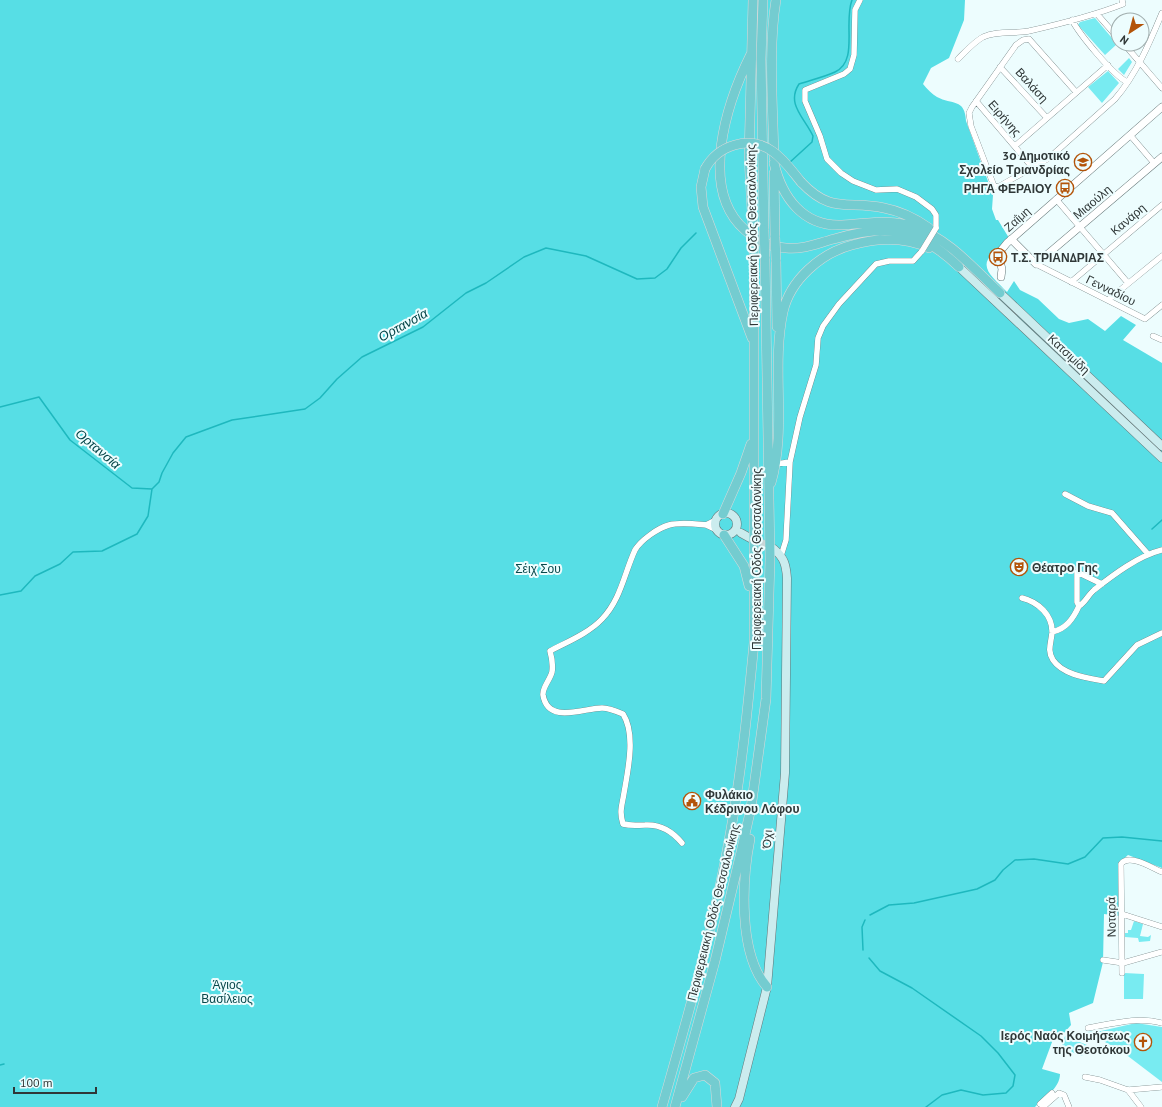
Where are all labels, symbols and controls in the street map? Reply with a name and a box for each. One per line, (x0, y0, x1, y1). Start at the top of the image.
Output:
north arrow (1110, 12, 1150, 52)
text: N (1117, 32, 1131, 48)
street label: Βαλάση (1012, 64, 1052, 106)
street label: Ειρήνης (985, 97, 1025, 139)
street label: Περιφερειακή Οδός Θεσσαλονίκης (743, 144, 761, 326)
place label: 3ο Δημοτικό Σχολείο Τριανδρίας (959, 148, 1070, 177)
school or university icon: 3ο Δημοτικό Σχολείο Τριανδρίας (1073, 152, 1093, 172)
bus stop icon: ΡΗΓΑ ΦΕΡΑΙΟΥ (1055, 178, 1075, 198)
place label: ΡΗΓΑ ΦΕΡΑΙΟΥ (964, 181, 1052, 196)
street label: Μιαούλη (1070, 182, 1114, 222)
street label: Κανάρη (1107, 200, 1149, 238)
street label: Ζαΐμη (1001, 203, 1033, 235)
bus stop icon: Τ.Σ. ΤΡΙΑΝΔΡΙΑΣ (988, 247, 1008, 267)
place label: Τ.Σ. ΤΡΙΑΝΔΡΙΑΣ (1011, 250, 1104, 265)
street label: Γενναδίου (1084, 272, 1138, 308)
water label: Ορτανσία (375, 304, 431, 346)
street label: Κατσιμίδη (1045, 331, 1093, 377)
water label: Ορτανσία (72, 425, 125, 473)
street label: Περιφερειακή Οδός Θεσσαλονίκης (749, 468, 764, 650)
theatre icon: Θέατρο Γης (1009, 557, 1029, 577)
place label: Θέατρο Γης (1032, 560, 1098, 575)
park label: Σέιχ Σου (515, 561, 561, 576)
place label: Φυλάκιο Κέδρινου Λόφου (705, 787, 799, 816)
public building icon: Φυλάκιο Κέδρινου Λόφου (682, 791, 702, 811)
street label: Περιφερειακή Οδός Θεσσαλονίκης (684, 822, 742, 1002)
street label: Όχι (759, 829, 775, 850)
street label: Νοταρά (1103, 897, 1119, 937)
park label: Άγιος Βασίλειος (201, 977, 253, 1006)
place label: Ιερός Ναός Κοιμήσεως της Θεοτόκου (1001, 1028, 1130, 1057)
church icon: Ιερός Ναός Κοιμήσεως της Θεοτόκου (1133, 1032, 1153, 1052)
scale bar (14, 1069, 96, 1095)
text: 100 m (20, 1075, 53, 1090)

